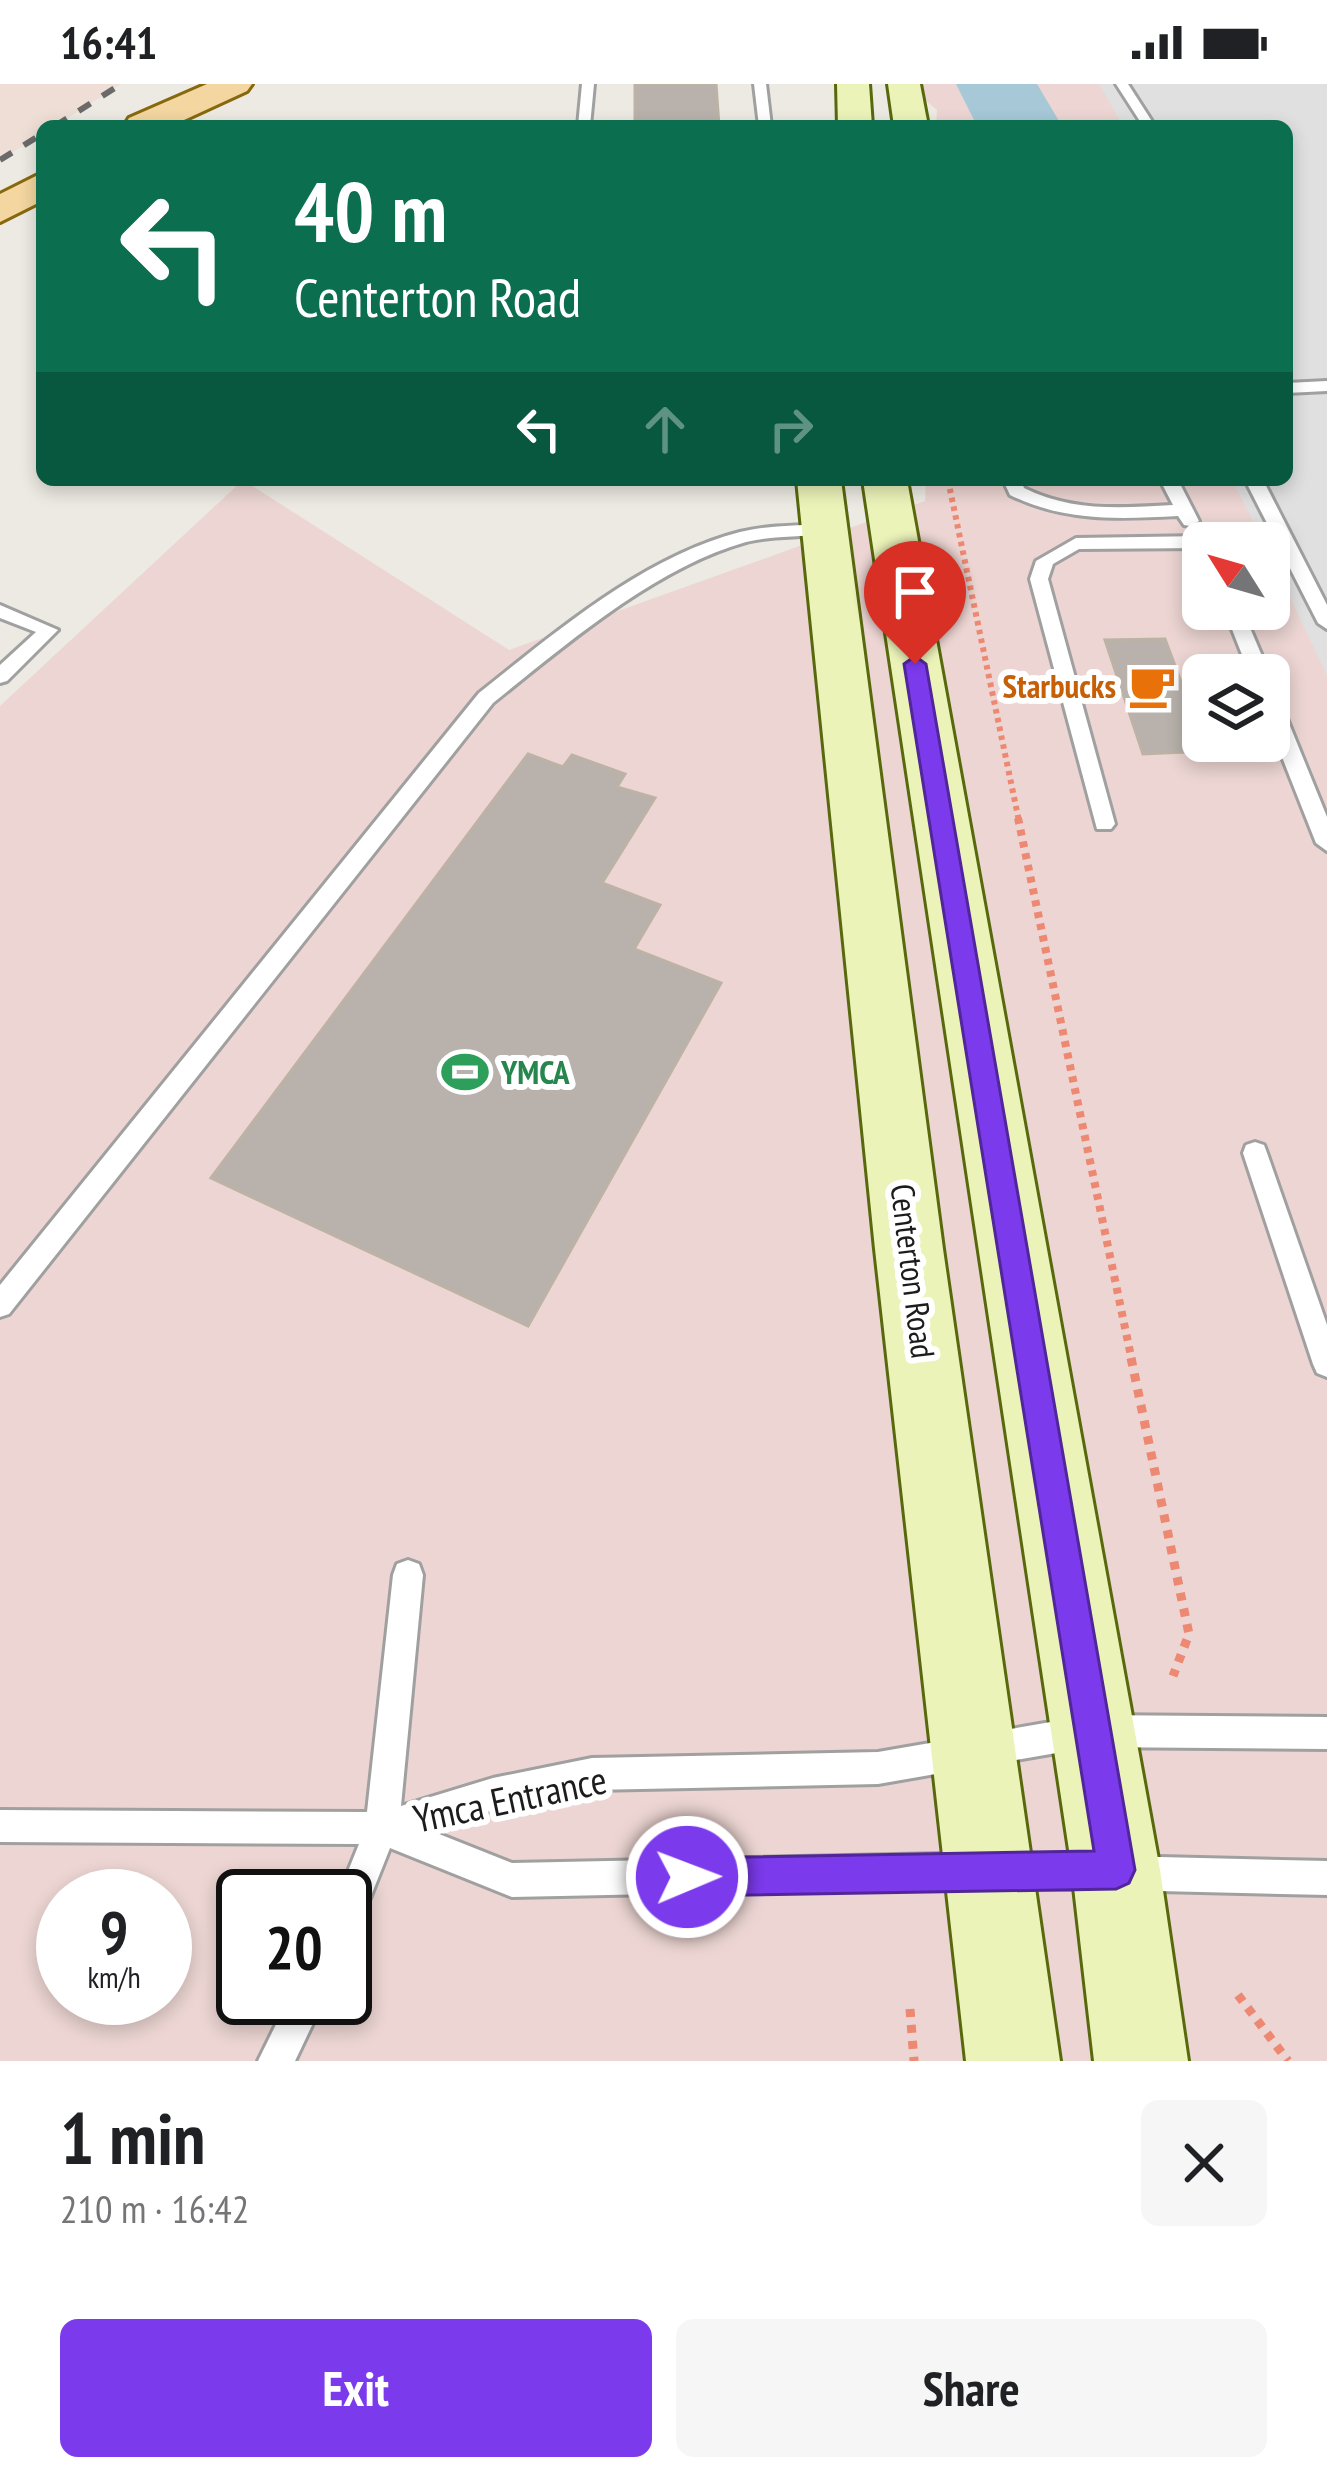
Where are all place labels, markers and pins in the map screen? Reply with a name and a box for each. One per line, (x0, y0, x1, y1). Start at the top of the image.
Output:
pin (864, 541, 966, 664)
cafe icon: Starbucks (1127, 661, 1177, 711)
place label: Starbucks (1003, 664, 1116, 707)
sports icon: YMCA (440, 1047, 490, 1097)
place label: YMCA (500, 1050, 570, 1093)

